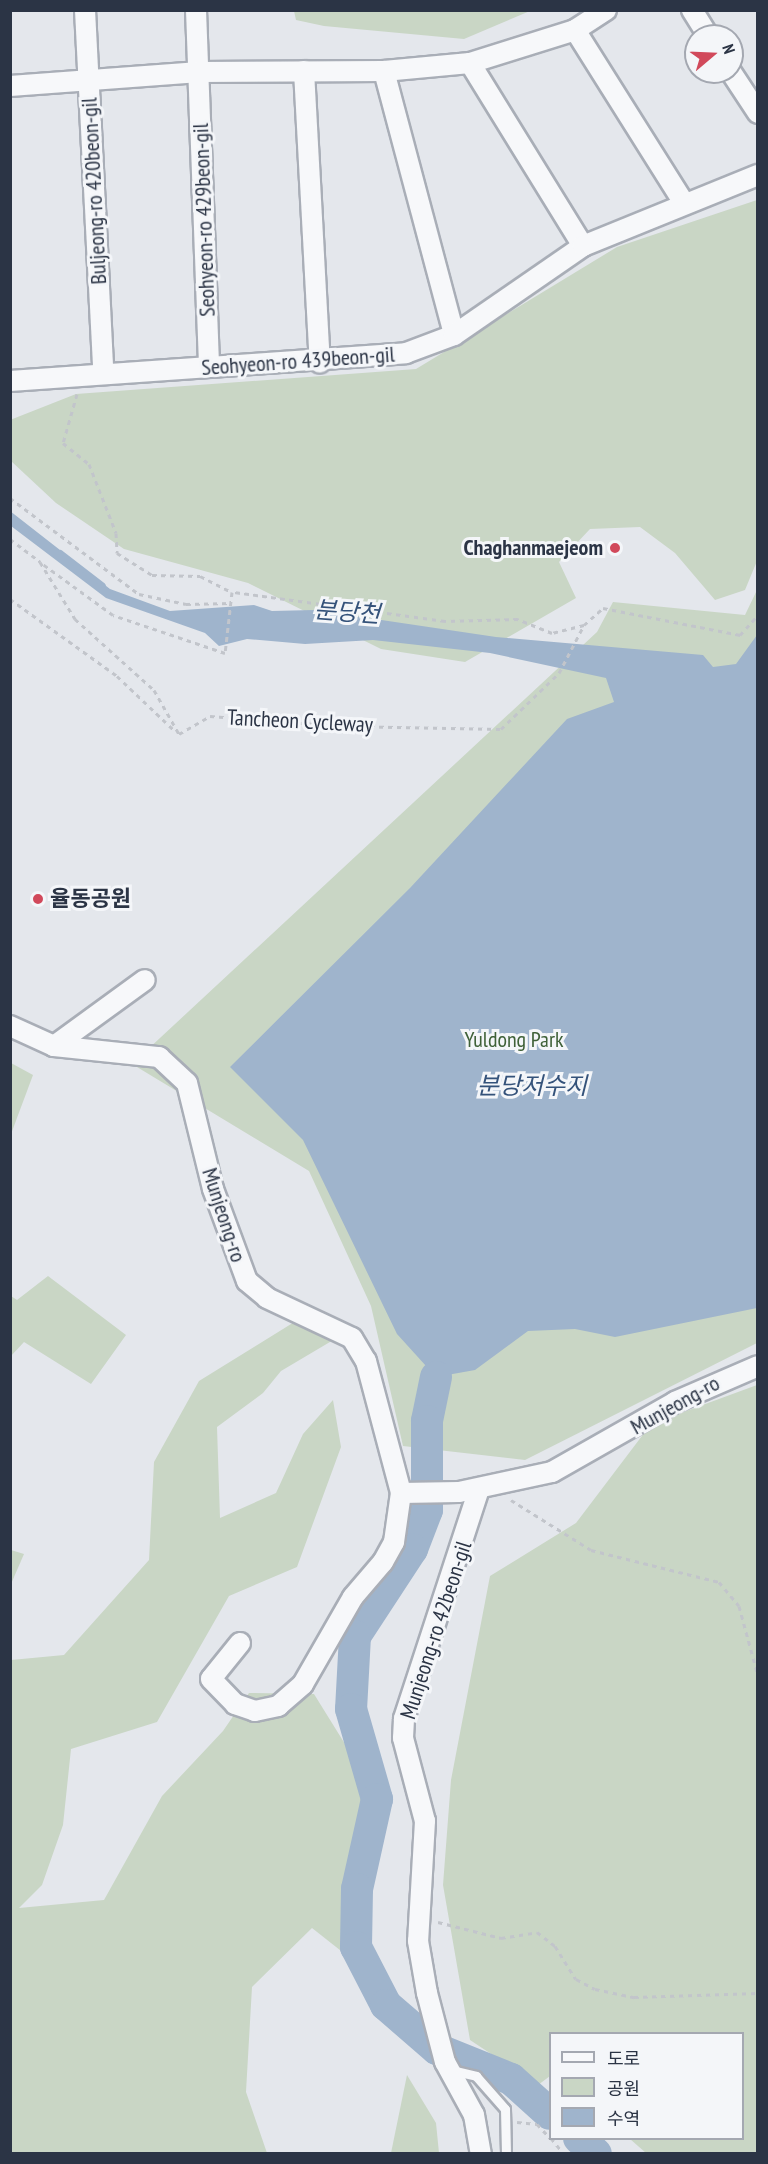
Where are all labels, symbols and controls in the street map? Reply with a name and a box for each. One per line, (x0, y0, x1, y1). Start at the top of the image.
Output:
north arrow (684, 24, 744, 84)
text: N (718, 41, 740, 56)
street label: Buljeong-ro 420beon-gil (76, 97, 112, 285)
street label: Seohyeon-ro 429beon-gil (187, 123, 221, 317)
street label: Seohyeon-ro 439beon-gil (201, 341, 395, 381)
place label: Chaghanmaejeom (464, 535, 603, 561)
marker: Chaghanmaejeom (608, 541, 622, 555)
water label: 분당천 (313, 595, 381, 629)
street label: Tancheon Cycleway (226, 704, 374, 738)
place label: 율동공원 (50, 886, 131, 912)
marker: 율동공원 (31, 892, 45, 906)
park label: Yuldong Park (465, 1027, 563, 1053)
water label: 분당저수지 (477, 1072, 587, 1100)
street label: Munjeong-ro (196, 1165, 252, 1265)
street label: Munjeong-ro (626, 1370, 724, 1440)
street label: Munjeong-ro 42beon-gil (395, 1538, 477, 1722)
legend (549, 2032, 744, 2140)
text: 도로 (607, 2047, 640, 2070)
text: 공원 (607, 2077, 640, 2100)
text: 수역 (607, 2107, 640, 2130)

